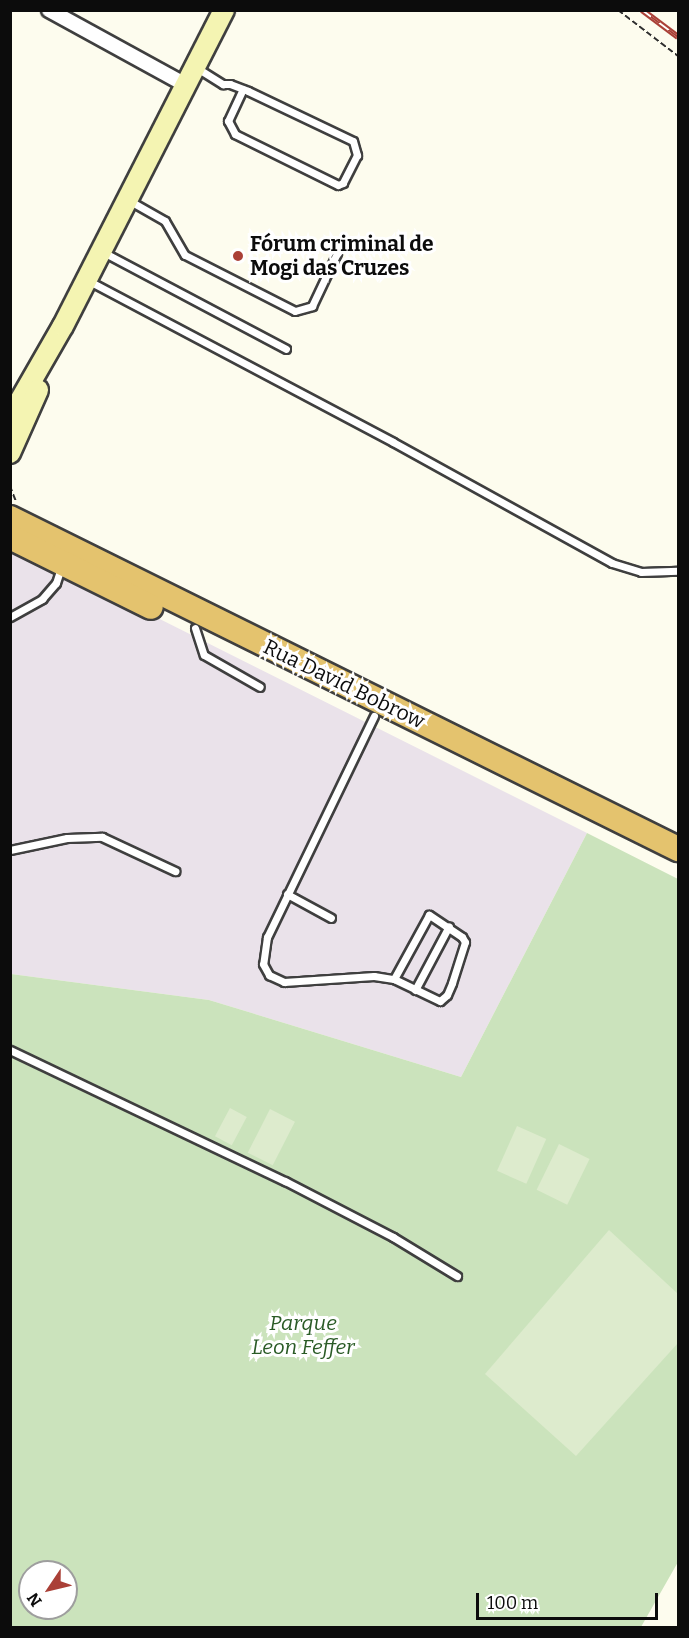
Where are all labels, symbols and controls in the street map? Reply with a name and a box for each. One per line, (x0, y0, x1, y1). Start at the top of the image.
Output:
place label: Fórum criminal de Mogi das Cruzes (250, 231, 434, 281)
marker: Fórum criminal de Mogi das Cruzes (231, 249, 245, 263)
street label: Rua David Bobrow (259, 634, 429, 734)
park label: Parque Leon Feffer (251, 1310, 355, 1360)
north arrow (18, 1560, 78, 1620)
scale bar (479, 1581, 660, 1619)
text: N (23, 1589, 46, 1610)
text: 100 m (487, 1592, 538, 1614)

